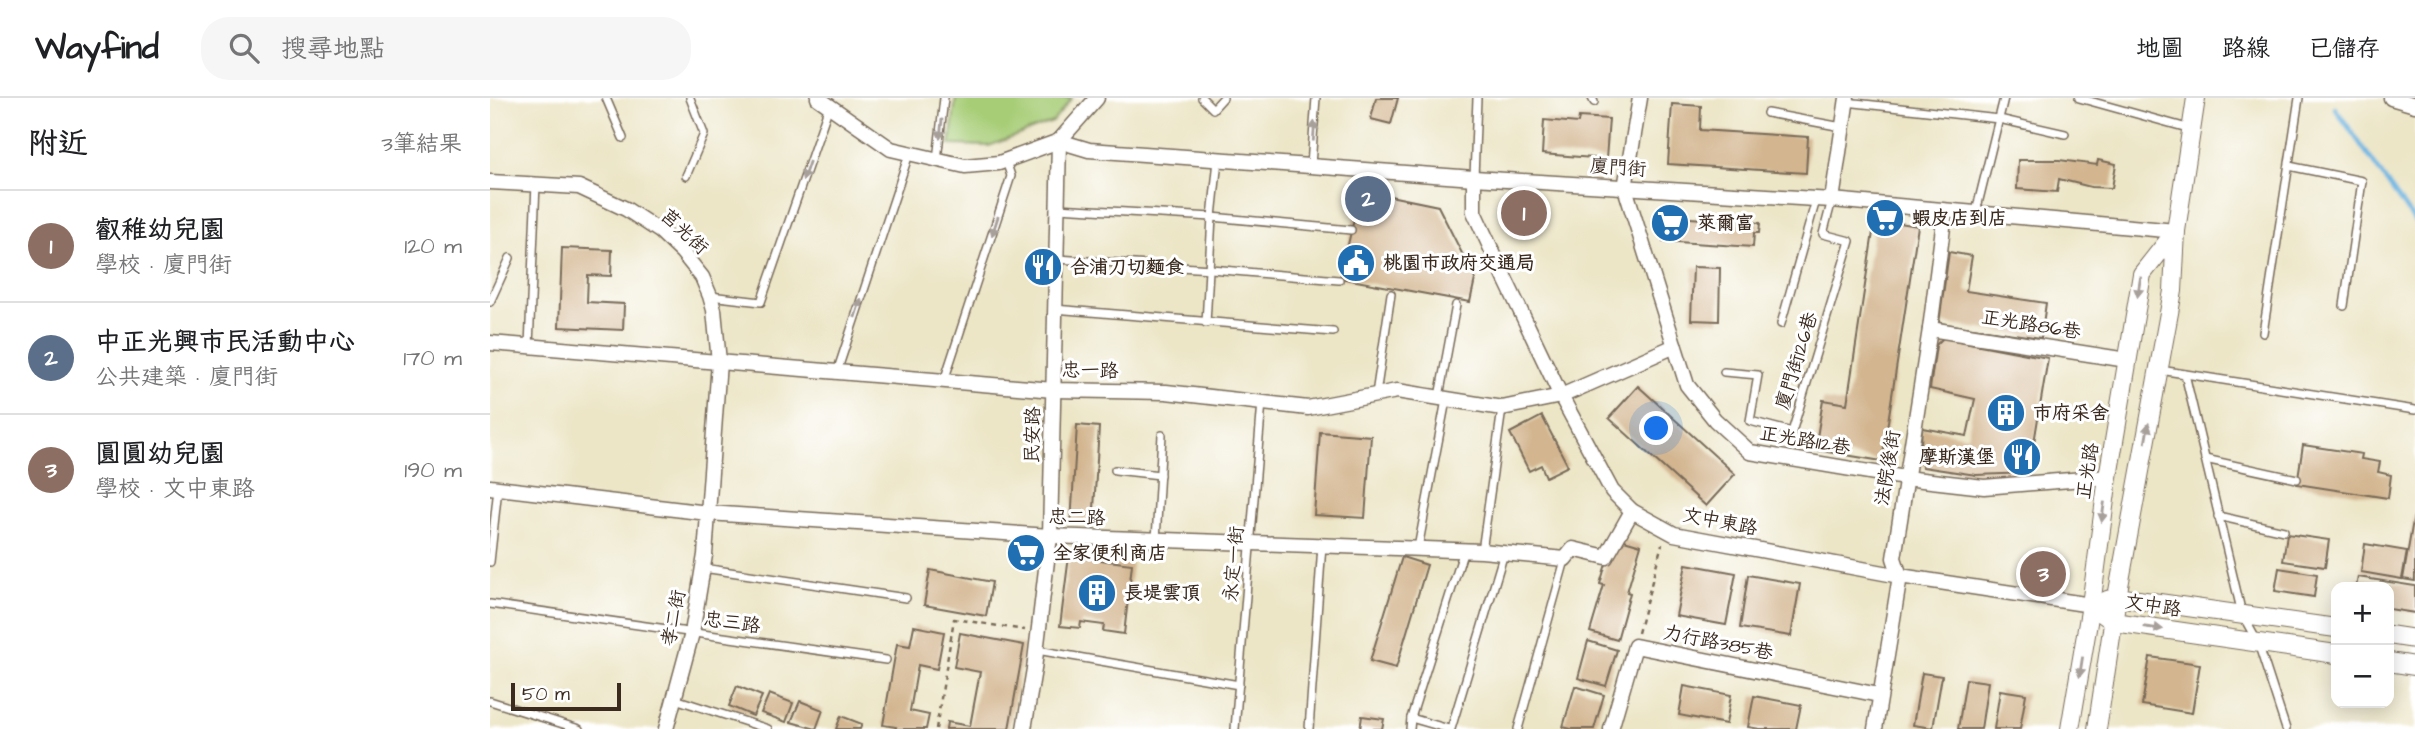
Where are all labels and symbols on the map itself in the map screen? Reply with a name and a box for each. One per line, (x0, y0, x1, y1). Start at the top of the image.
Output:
one-way arrow (935, 118, 946, 140)
one-way arrow (1308, 120, 1319, 142)
street label: 廈門街 (1589, 153, 1647, 183)
one-way arrow (800, 160, 811, 181)
pin: 2 (1345, 173, 1391, 225)
pin: 1 (1501, 187, 1547, 239)
supermarket icon: 蝦皮店到店 (1864, 197, 1906, 239)
supermarket icon: 萊爾富 (1649, 202, 1691, 244)
street label: 莒光街 (654, 203, 714, 261)
place label: 蝦皮店到店 (1912, 205, 2007, 232)
place label: 萊爾富 (1697, 210, 1754, 237)
one-way arrow (989, 215, 999, 236)
public building icon: 桃園市政府交通局 (1335, 242, 1377, 284)
restaurant icon: 合浦刀切麵食 (1022, 246, 1064, 288)
place label: 桃園市政府交通局 (1383, 250, 1535, 277)
place label: 合浦刀切麵食 (1070, 254, 1184, 281)
one-way arrow (2133, 277, 2144, 299)
one-way arrow (853, 297, 864, 318)
street label: 正光路86巷 (1979, 304, 2083, 346)
street label: 廈門街126巷 (1769, 309, 1825, 413)
street label: 忠一路 (1061, 357, 1119, 385)
building icon: 市府采舍 (1985, 392, 2027, 434)
place label: 市府采舍 (2033, 400, 2109, 427)
street label: 民安路 (1019, 406, 1047, 464)
your location (1639, 411, 1673, 445)
street label: 正光路112巷 (1757, 420, 1853, 462)
one-way arrow (2141, 422, 2152, 444)
street label: 法院後街 (1869, 428, 1907, 508)
restaurant icon: 摩斯漢堡 (2001, 436, 2043, 478)
street label: 正光路 (2070, 441, 2106, 501)
place label: 摩斯漢堡 (1919, 444, 1995, 471)
street label: 文中東路 (1680, 501, 1760, 543)
one-way arrow (2097, 501, 2108, 523)
street label: 忠二路 (1048, 504, 1106, 532)
street label: 永定一街 (1217, 525, 1251, 603)
supermarket icon: 全家便利商店 (1005, 532, 1047, 574)
place label: 全家便利商店 (1053, 540, 1167, 567)
pin: 3 (2020, 548, 2066, 600)
building icon: 長堤雲頂 (1076, 572, 1118, 614)
place label: 長堤雲頂 (1124, 580, 1200, 607)
street label: 孝二街 (655, 587, 693, 649)
street label: 文中路 (2123, 588, 2183, 624)
street label: 忠三路 (702, 606, 762, 640)
street label: 力行路385巷 (1661, 619, 1775, 667)
one-way arrow (2142, 623, 2164, 634)
one-way arrow (2075, 656, 2086, 678)
scale bar (511, 680, 621, 712)

